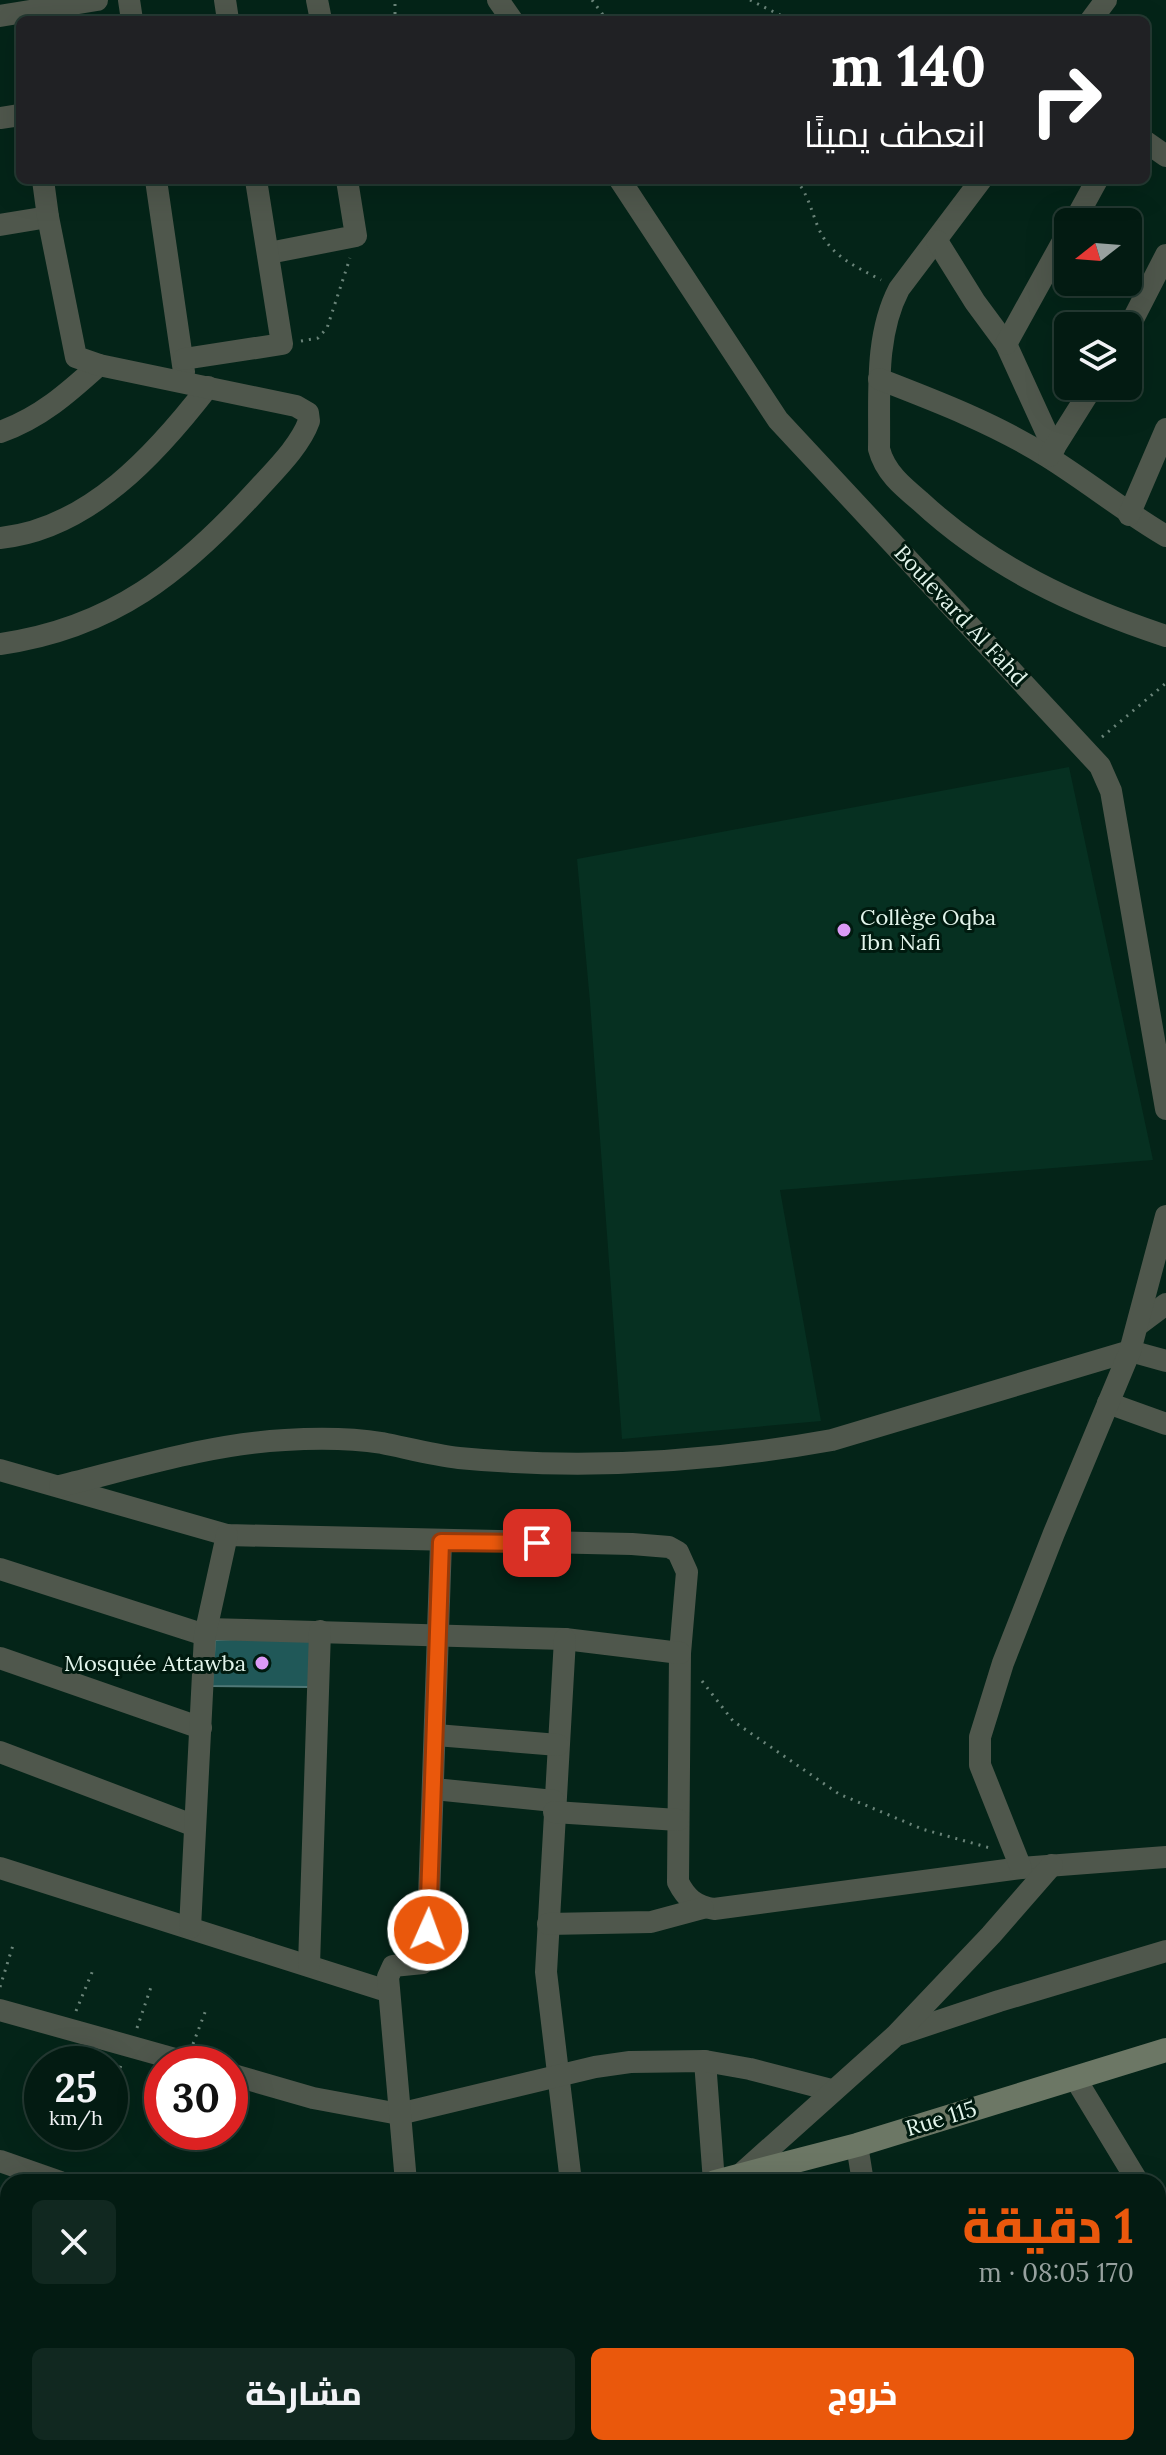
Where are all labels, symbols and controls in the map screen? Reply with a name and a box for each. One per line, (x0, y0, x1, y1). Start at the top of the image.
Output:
text: 140 m (831, 30, 986, 101)
icon: right (1014, 48, 1118, 152)
text: انعطف يمينًا (804, 111, 986, 157)
north arrow (1054, 208, 1142, 296)
map controls (1054, 208, 1142, 400)
button: layers (1054, 312, 1142, 400)
street label: Boulevard Al Fahd (889, 539, 1033, 691)
place label: Collège Oqba Ibn Nafi (860, 903, 996, 956)
marker: Collège Oqba Ibn Nafi (835, 921, 853, 939)
pin (503, 1509, 571, 1577)
icon: arrive (515, 1521, 559, 1565)
place label: Mosquée Attawba (64, 1649, 246, 1677)
marker: Mosquée Attawba (253, 1654, 271, 1672)
position arrow (386, 1888, 470, 1972)
speed limit sign: 30 (144, 2046, 248, 2150)
text: 25 (55, 2062, 97, 2113)
street label: Rue 115 (902, 2094, 980, 2142)
text: km/h (49, 2105, 103, 2130)
text: 1 دقيقة (962, 2195, 1134, 2256)
button: close (32, 2200, 116, 2284)
text: 170 m · 08:05 (979, 2256, 1134, 2289)
button: مشاركة (32, 2348, 575, 2440)
button: خروج (591, 2348, 1134, 2440)

